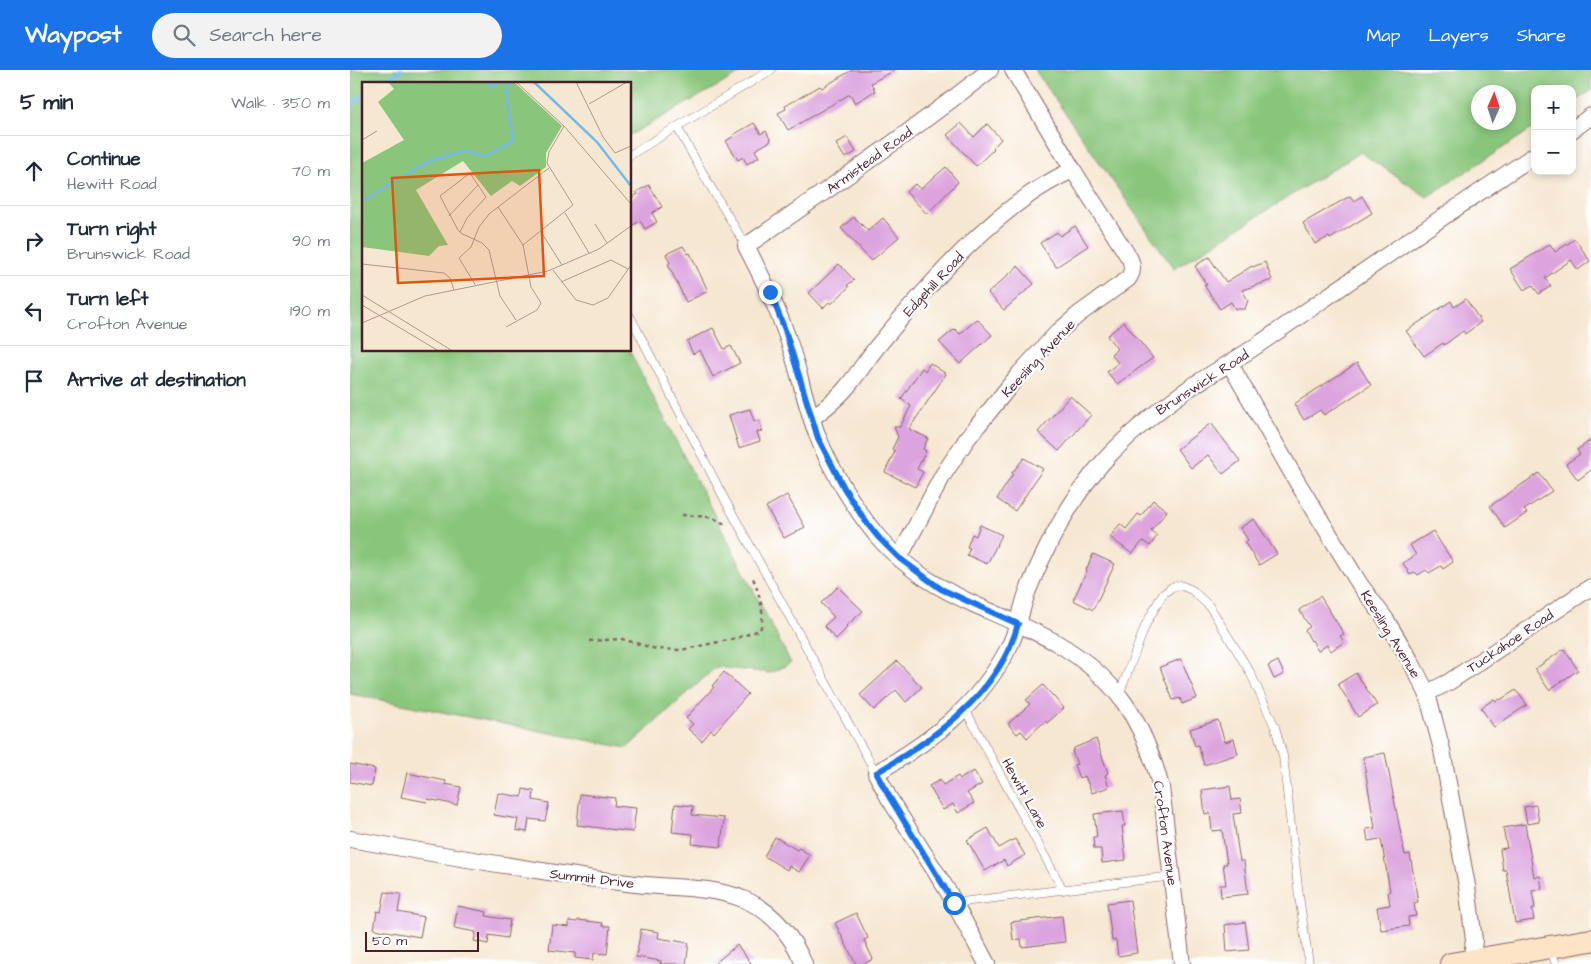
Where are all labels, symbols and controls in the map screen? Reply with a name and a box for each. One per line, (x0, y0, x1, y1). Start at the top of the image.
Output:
search box (152, 13, 502, 58)
text: Waypost (25, 18, 122, 52)
icon: search (170, 21, 198, 49)
text: Search here (210, 22, 322, 49)
text: Map (1366, 23, 1400, 48)
text: Layers (1428, 23, 1489, 48)
text: Share (1517, 23, 1566, 48)
inset map (362, 82, 631, 351)
north arrow (1471, 85, 1516, 130)
map controls (1531, 85, 1576, 175)
button: + (1531, 85, 1576, 130)
text: 5 min (20, 88, 73, 117)
text: Walk · 350 m (231, 92, 330, 114)
street label: Armistead Road (822, 123, 917, 199)
button: − (1531, 130, 1576, 175)
text: Continue (67, 146, 141, 173)
icon: ahead (20, 157, 48, 185)
text: 70 m (291, 160, 330, 182)
text: Hewitt Road (67, 173, 157, 195)
text: Turn right (67, 216, 156, 243)
icon: right (20, 227, 48, 255)
text: 90 m (292, 230, 330, 252)
text: Brunswick Road (67, 243, 190, 265)
street label: Edgehill Road (899, 248, 969, 321)
route end (759, 281, 782, 304)
text: Turn left (67, 286, 148, 313)
icon: left (20, 297, 48, 325)
text: 190 m (290, 300, 330, 322)
text: Crofton Avenue (67, 313, 188, 335)
street label: Keesling Avenue (997, 315, 1081, 402)
street label: Brunswick Road (1152, 345, 1253, 420)
icon: arrive (20, 367, 48, 395)
text: Arrive at destination (67, 367, 246, 394)
street label: Keesling Avenue (1355, 587, 1425, 683)
street label: Tuckahoe Road (1463, 605, 1558, 678)
street label: Hewitt Lane (997, 755, 1052, 833)
street label: Crofton Avenue (1148, 780, 1182, 887)
street label: Summit Drive (548, 864, 636, 894)
route start (943, 892, 966, 915)
scale bar (365, 929, 479, 952)
text: 50 m (372, 931, 407, 951)

